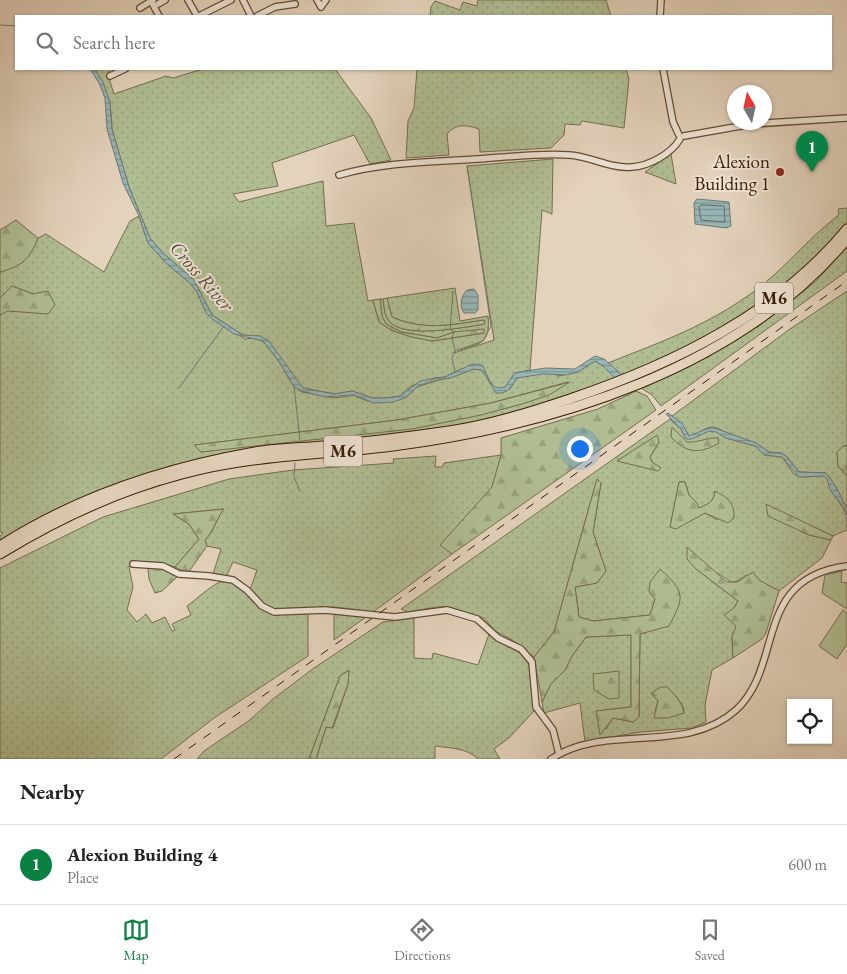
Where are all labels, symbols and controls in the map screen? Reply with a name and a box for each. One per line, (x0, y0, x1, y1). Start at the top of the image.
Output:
search box (15, 15, 832, 70)
icon: search (33, 29, 61, 57)
text: Search here (73, 30, 155, 55)
north arrow (727, 85, 772, 130)
pin: 1 (796, 131, 828, 172)
place label: Alexion Building 1 (694, 149, 770, 196)
marker: Alexion Building 1 (774, 166, 786, 178)
water label: Cross River (164, 235, 241, 318)
road number: M6 (755, 282, 793, 314)
road number: M6 (324, 436, 362, 466)
your location (567, 436, 593, 462)
map controls (787, 699, 832, 744)
button: locate (787, 699, 832, 744)
text: Nearby (20, 778, 84, 805)
text: Alexion Building 4 (67, 842, 217, 867)
text: 1 (32, 854, 40, 875)
text: 600 m (788, 854, 827, 875)
text: Place (67, 867, 99, 888)
tab: Map (122, 916, 150, 964)
tab: Directions (394, 916, 451, 964)
tab: Saved (695, 916, 725, 964)

